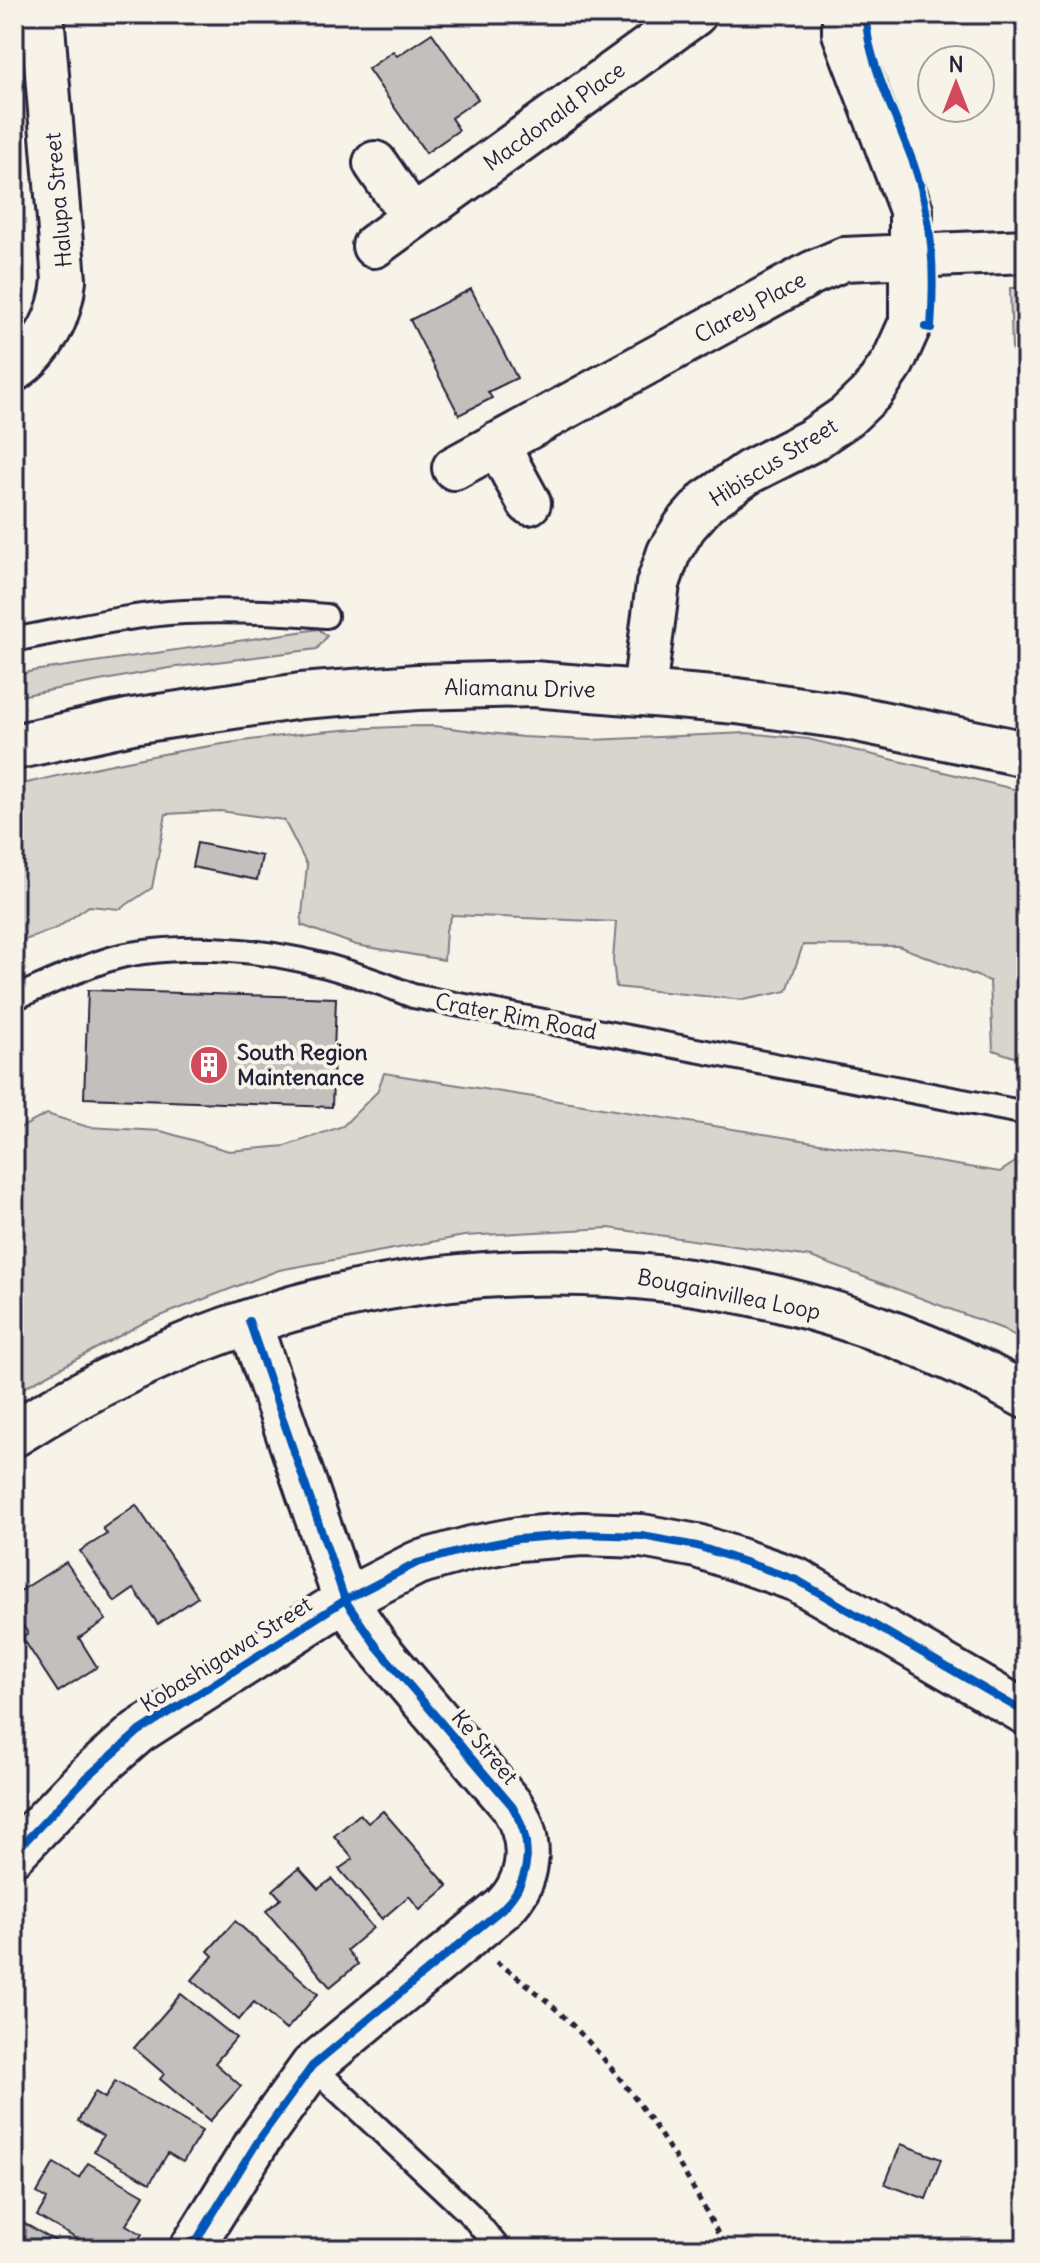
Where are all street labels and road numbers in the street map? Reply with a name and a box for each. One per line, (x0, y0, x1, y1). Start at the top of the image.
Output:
street label: Macdonald Place (478, 55, 630, 177)
street label: Halupa Street (38, 131, 78, 269)
street label: Clarey Place (689, 265, 811, 349)
street label: Hibiscus Street (704, 411, 842, 513)
street label: Aliamanu Drive (444, 673, 596, 703)
street label: Crater Rim Road (433, 987, 599, 1045)
street label: Bougainvillea Loop (635, 1263, 823, 1325)
street label: Kobashigawa Street (135, 1590, 317, 1718)
street label: Ke Street (446, 1704, 524, 1790)

